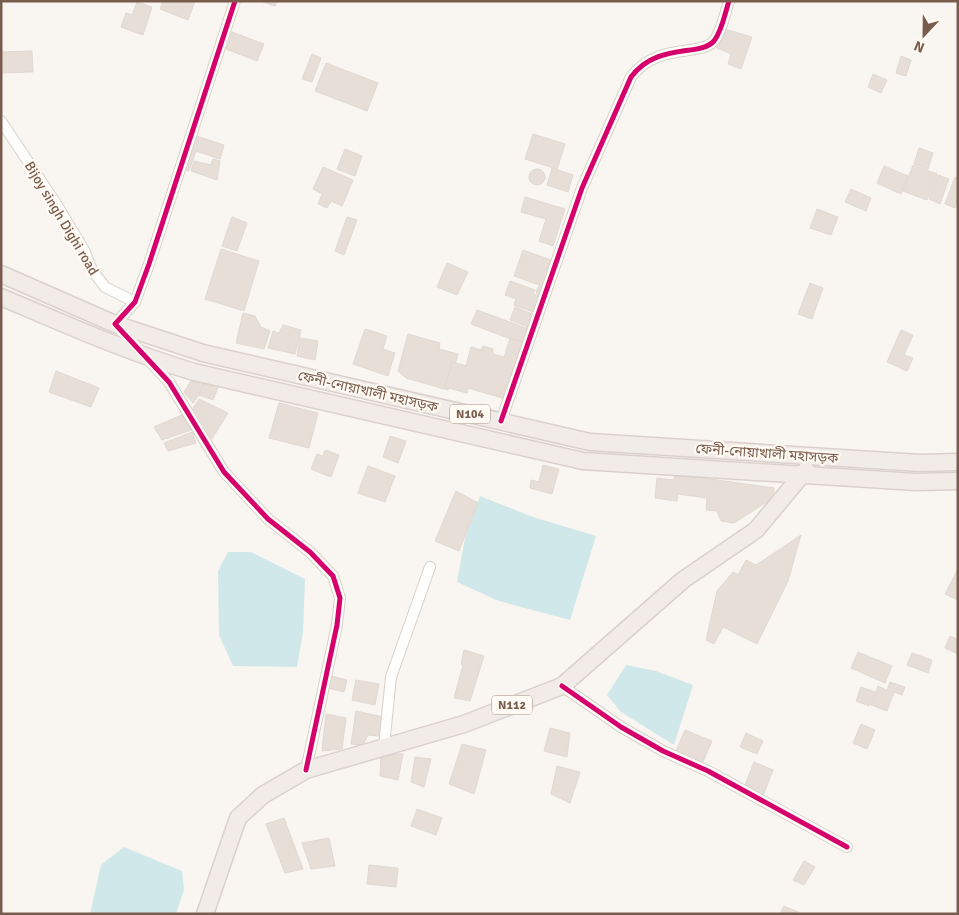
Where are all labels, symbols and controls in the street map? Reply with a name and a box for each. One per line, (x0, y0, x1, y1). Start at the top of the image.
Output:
north arrow (899, 10, 949, 60)
text: N (912, 37, 927, 56)
street label: Bijoy singh Dighi road (21, 158, 102, 278)
street label: ফেনী-নোয়াখালী মহাসড়ক (296, 367, 440, 416)
road number: N104 (450, 404, 490, 424)
street label: ফেনী-নোয়াখালী মহাসড়ক (695, 440, 840, 467)
road number: N112 (492, 696, 532, 714)

